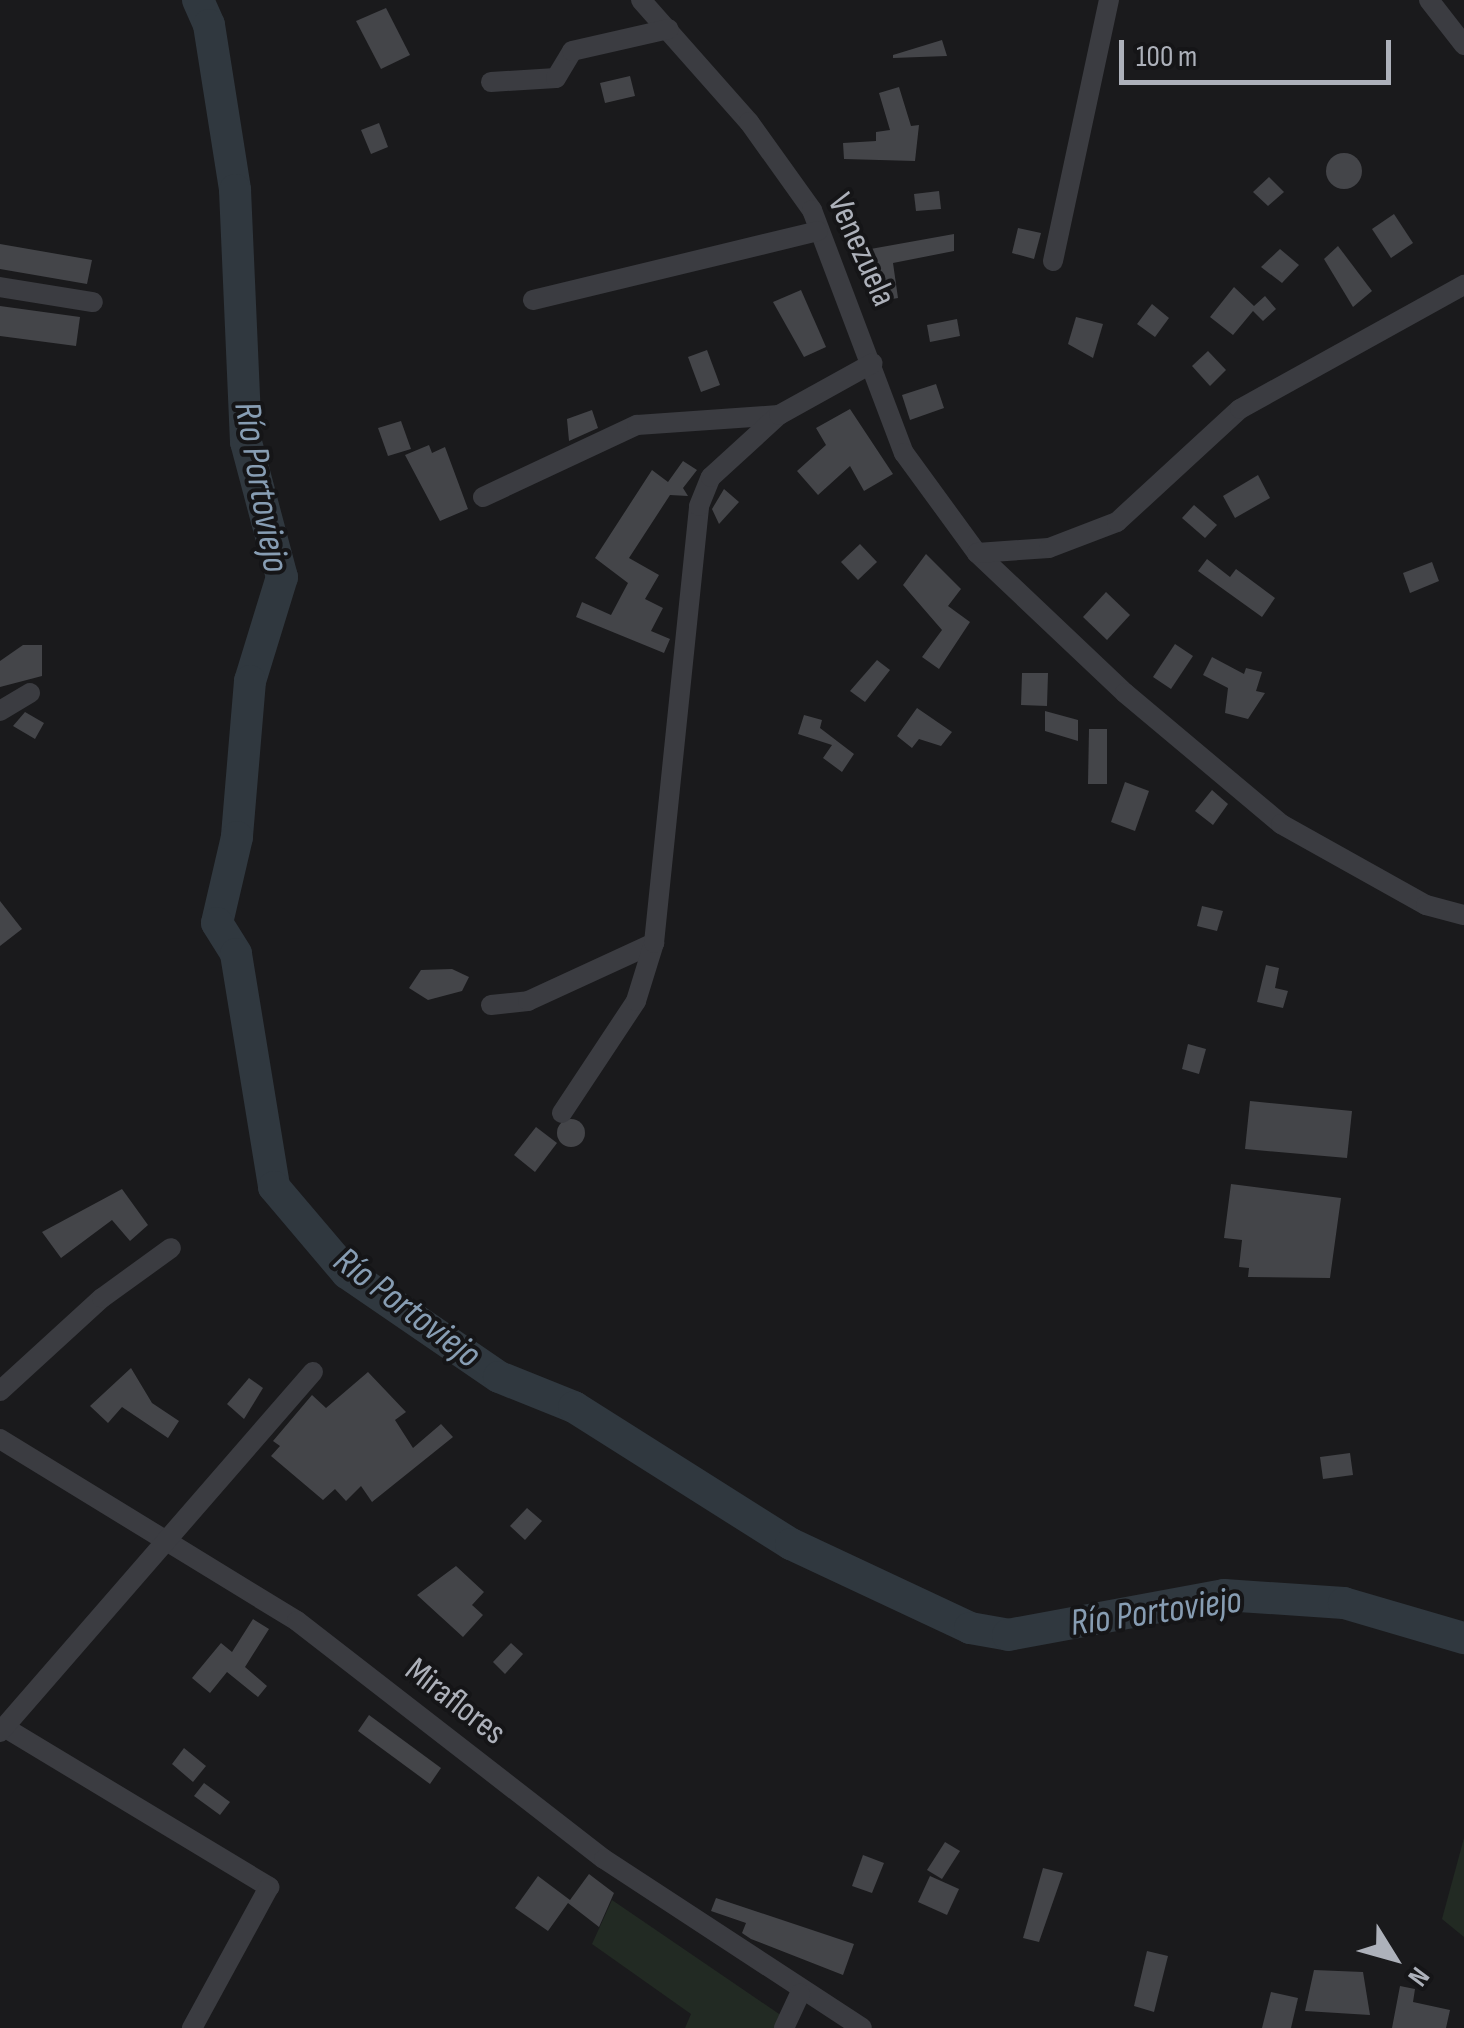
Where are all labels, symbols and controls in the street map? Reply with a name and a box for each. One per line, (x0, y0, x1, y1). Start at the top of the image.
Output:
scale bar (1124, 20, 1396, 82)
text: 100 m (1136, 39, 1197, 75)
street label: Venezuela (818, 187, 904, 313)
water label: Río Portoviejo (224, 398, 298, 576)
water label: Río Portoviejo (325, 1238, 489, 1378)
water label: Río Portoviejo (1068, 1577, 1244, 1647)
street label: Miraflores (396, 1650, 514, 1754)
north arrow (1344, 1908, 1444, 2008)
text: N (1401, 1960, 1436, 1992)

